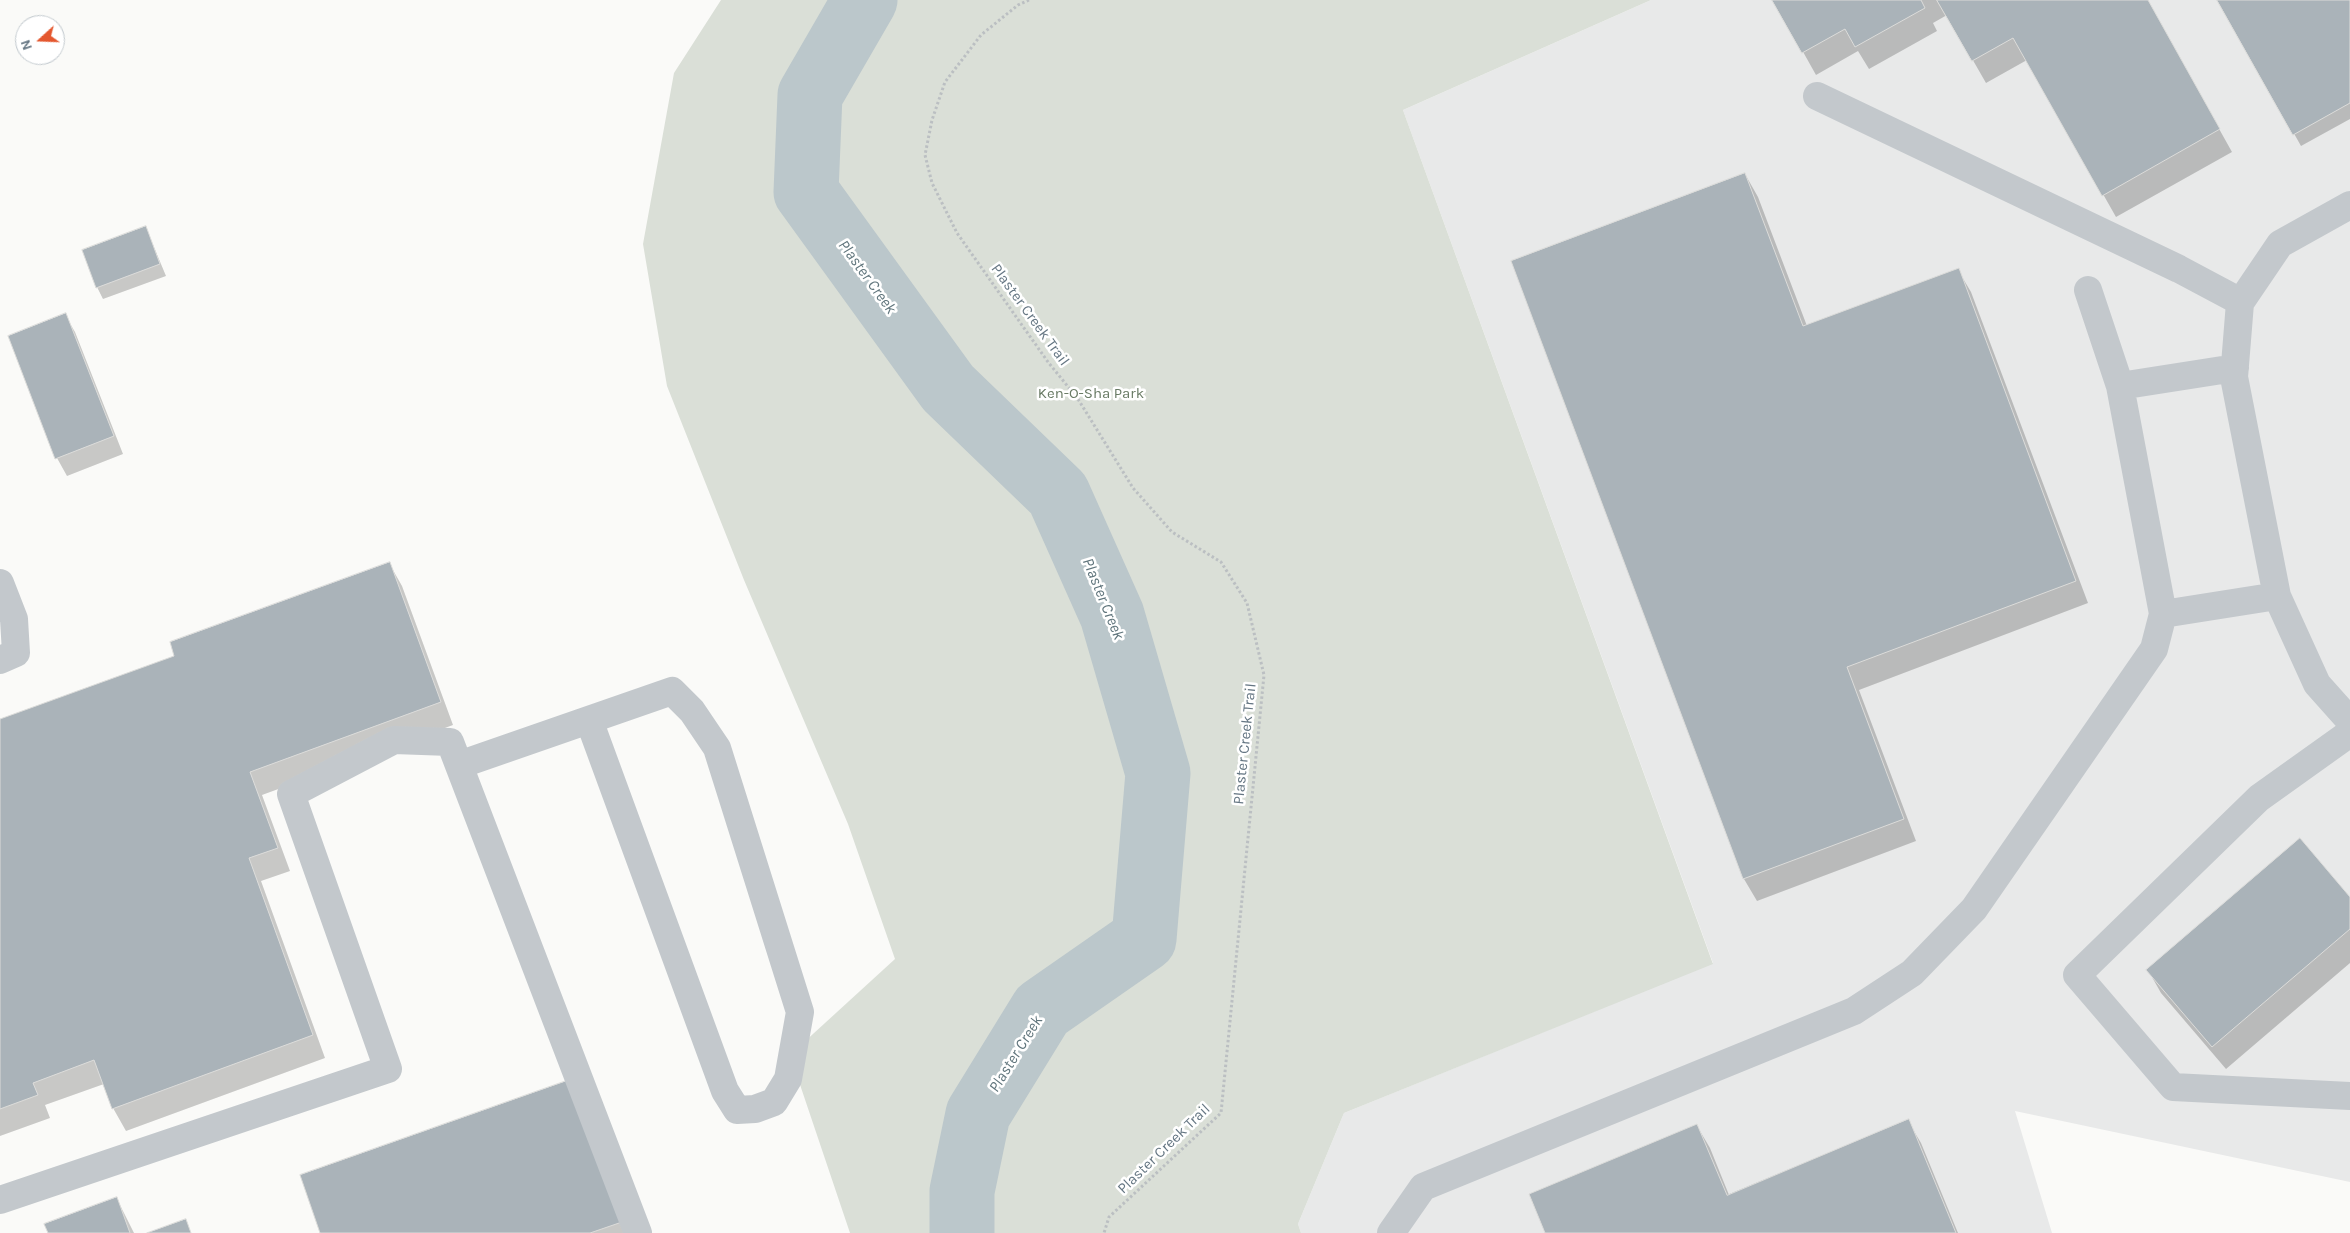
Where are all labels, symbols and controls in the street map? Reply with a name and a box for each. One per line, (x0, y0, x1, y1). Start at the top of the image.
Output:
north arrow (15, 15, 65, 65)
text: N (17, 37, 36, 53)
water label: Plaster Creek (834, 236, 900, 318)
street label: Plaster Creek Trail (987, 260, 1073, 370)
park label: Ken-O-Sha Park (1038, 385, 1144, 403)
water label: Plaster Creek (1078, 555, 1128, 643)
street label: Plaster Creek Trail (1230, 683, 1260, 805)
water label: Plaster Creek (985, 1012, 1047, 1096)
street label: Plaster Creek Trail (1114, 1100, 1214, 1198)

